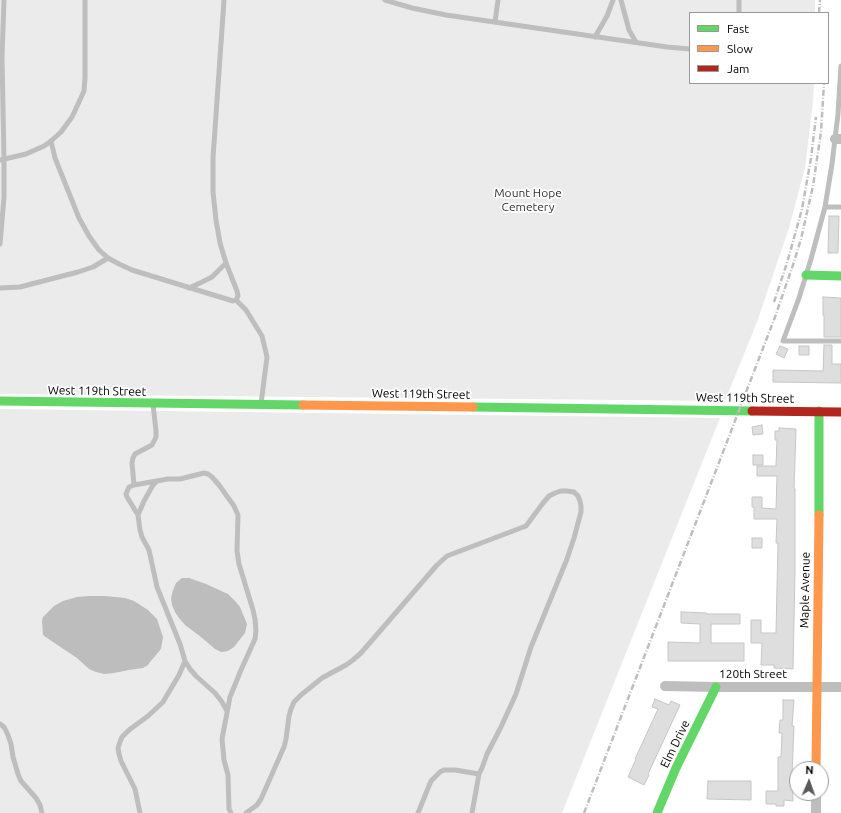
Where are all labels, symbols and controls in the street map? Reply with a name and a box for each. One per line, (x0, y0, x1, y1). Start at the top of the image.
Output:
legend (689, 12, 829, 84)
text: Fast (727, 22, 749, 35)
text: Slow (727, 42, 753, 55)
text: Jam (727, 62, 749, 75)
park label: Mount Hope Cemetery (494, 186, 562, 214)
street label: West 119th Street (48, 383, 146, 399)
street label: West 119th Street (372, 386, 470, 402)
street label: West 119th Street (696, 390, 794, 406)
street label: Maple Avenue (797, 552, 813, 628)
street label: 120th Street (719, 667, 787, 681)
street label: Elm Drive (657, 718, 693, 770)
north arrow (789, 761, 829, 801)
text: N (805, 764, 814, 776)

